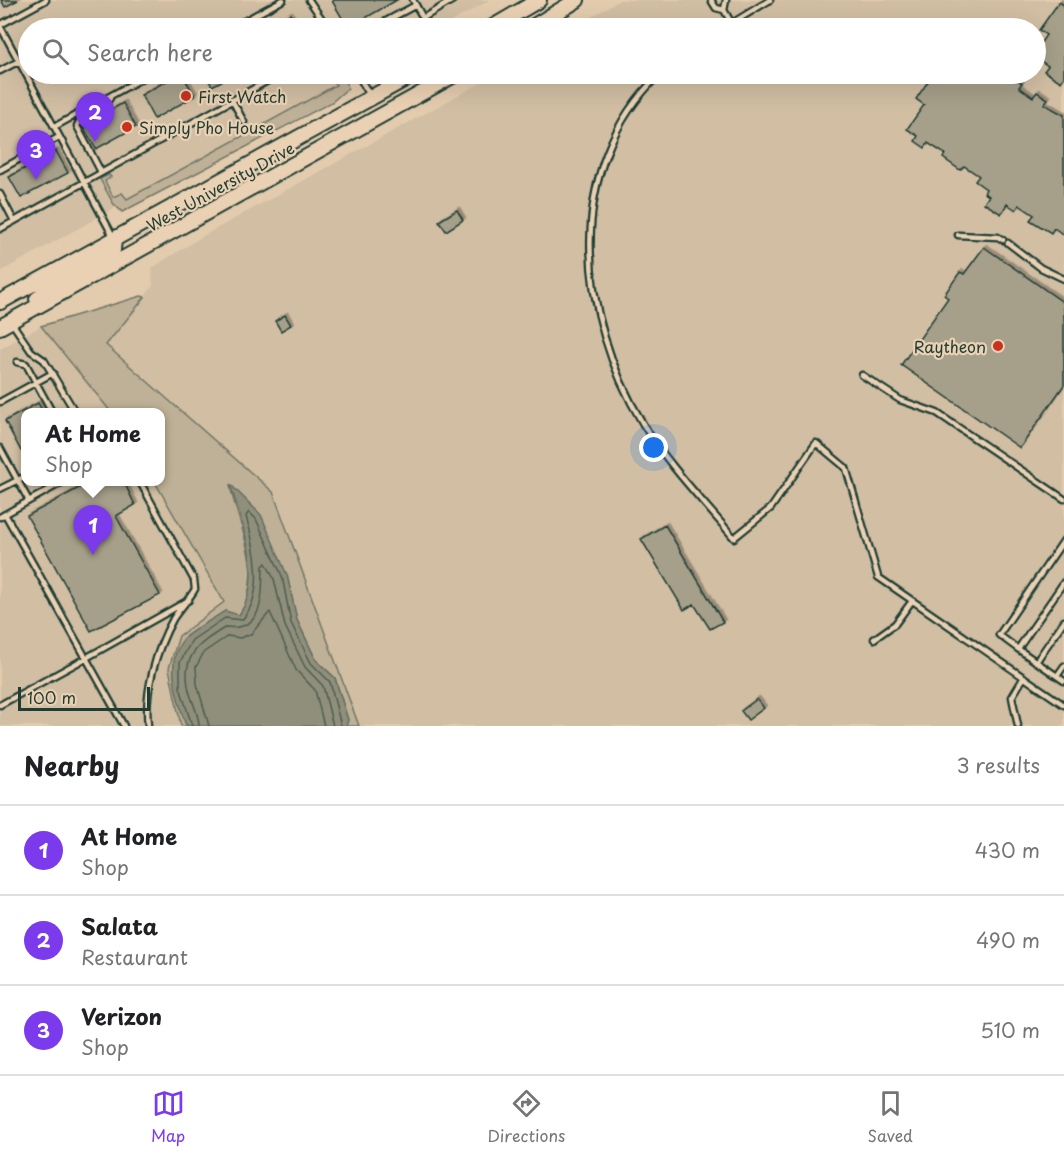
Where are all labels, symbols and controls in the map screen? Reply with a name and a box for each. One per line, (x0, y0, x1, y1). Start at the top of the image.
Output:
search box (18, 18, 1046, 84)
icon: search (39, 35, 72, 68)
text: Search here (87, 35, 213, 68)
place label: First Watch (198, 84, 286, 108)
marker: First Watch (179, 89, 193, 103)
pin: 2 (76, 92, 115, 142)
place label: Simply Pho House (139, 115, 275, 139)
marker: Simply Pho House (120, 120, 134, 134)
pin: 3 (16, 130, 56, 180)
street label: West University Drive (142, 135, 298, 237)
place label: Raytheon (914, 334, 986, 358)
marker: Raytheon (991, 339, 1005, 353)
popup (21, 408, 165, 486)
text: At Home (45, 416, 141, 449)
your location (639, 433, 668, 462)
text: Shop (45, 449, 93, 479)
pin: 1 (74, 506, 112, 555)
scale bar (18, 684, 150, 712)
text: 100 m (27, 685, 76, 709)
text: Nearby (24, 746, 119, 785)
text: 3 results (957, 750, 1040, 780)
text: At Home (81, 819, 177, 852)
text: 1 (39, 835, 48, 865)
text: 430 m (975, 835, 1040, 865)
text: Shop (81, 852, 129, 882)
text: Salata (81, 909, 158, 942)
text: 2 (36, 925, 51, 955)
text: 490 m (976, 925, 1040, 955)
text: Restaurant (81, 942, 188, 972)
text: Verizon (81, 999, 162, 1032)
text: 3 (37, 1015, 50, 1045)
text: 510 m (980, 1015, 1040, 1045)
text: Shop (81, 1032, 129, 1062)
tab: Map (151, 1087, 185, 1147)
tab: Directions (487, 1087, 565, 1147)
tab: Saved (867, 1087, 913, 1147)

